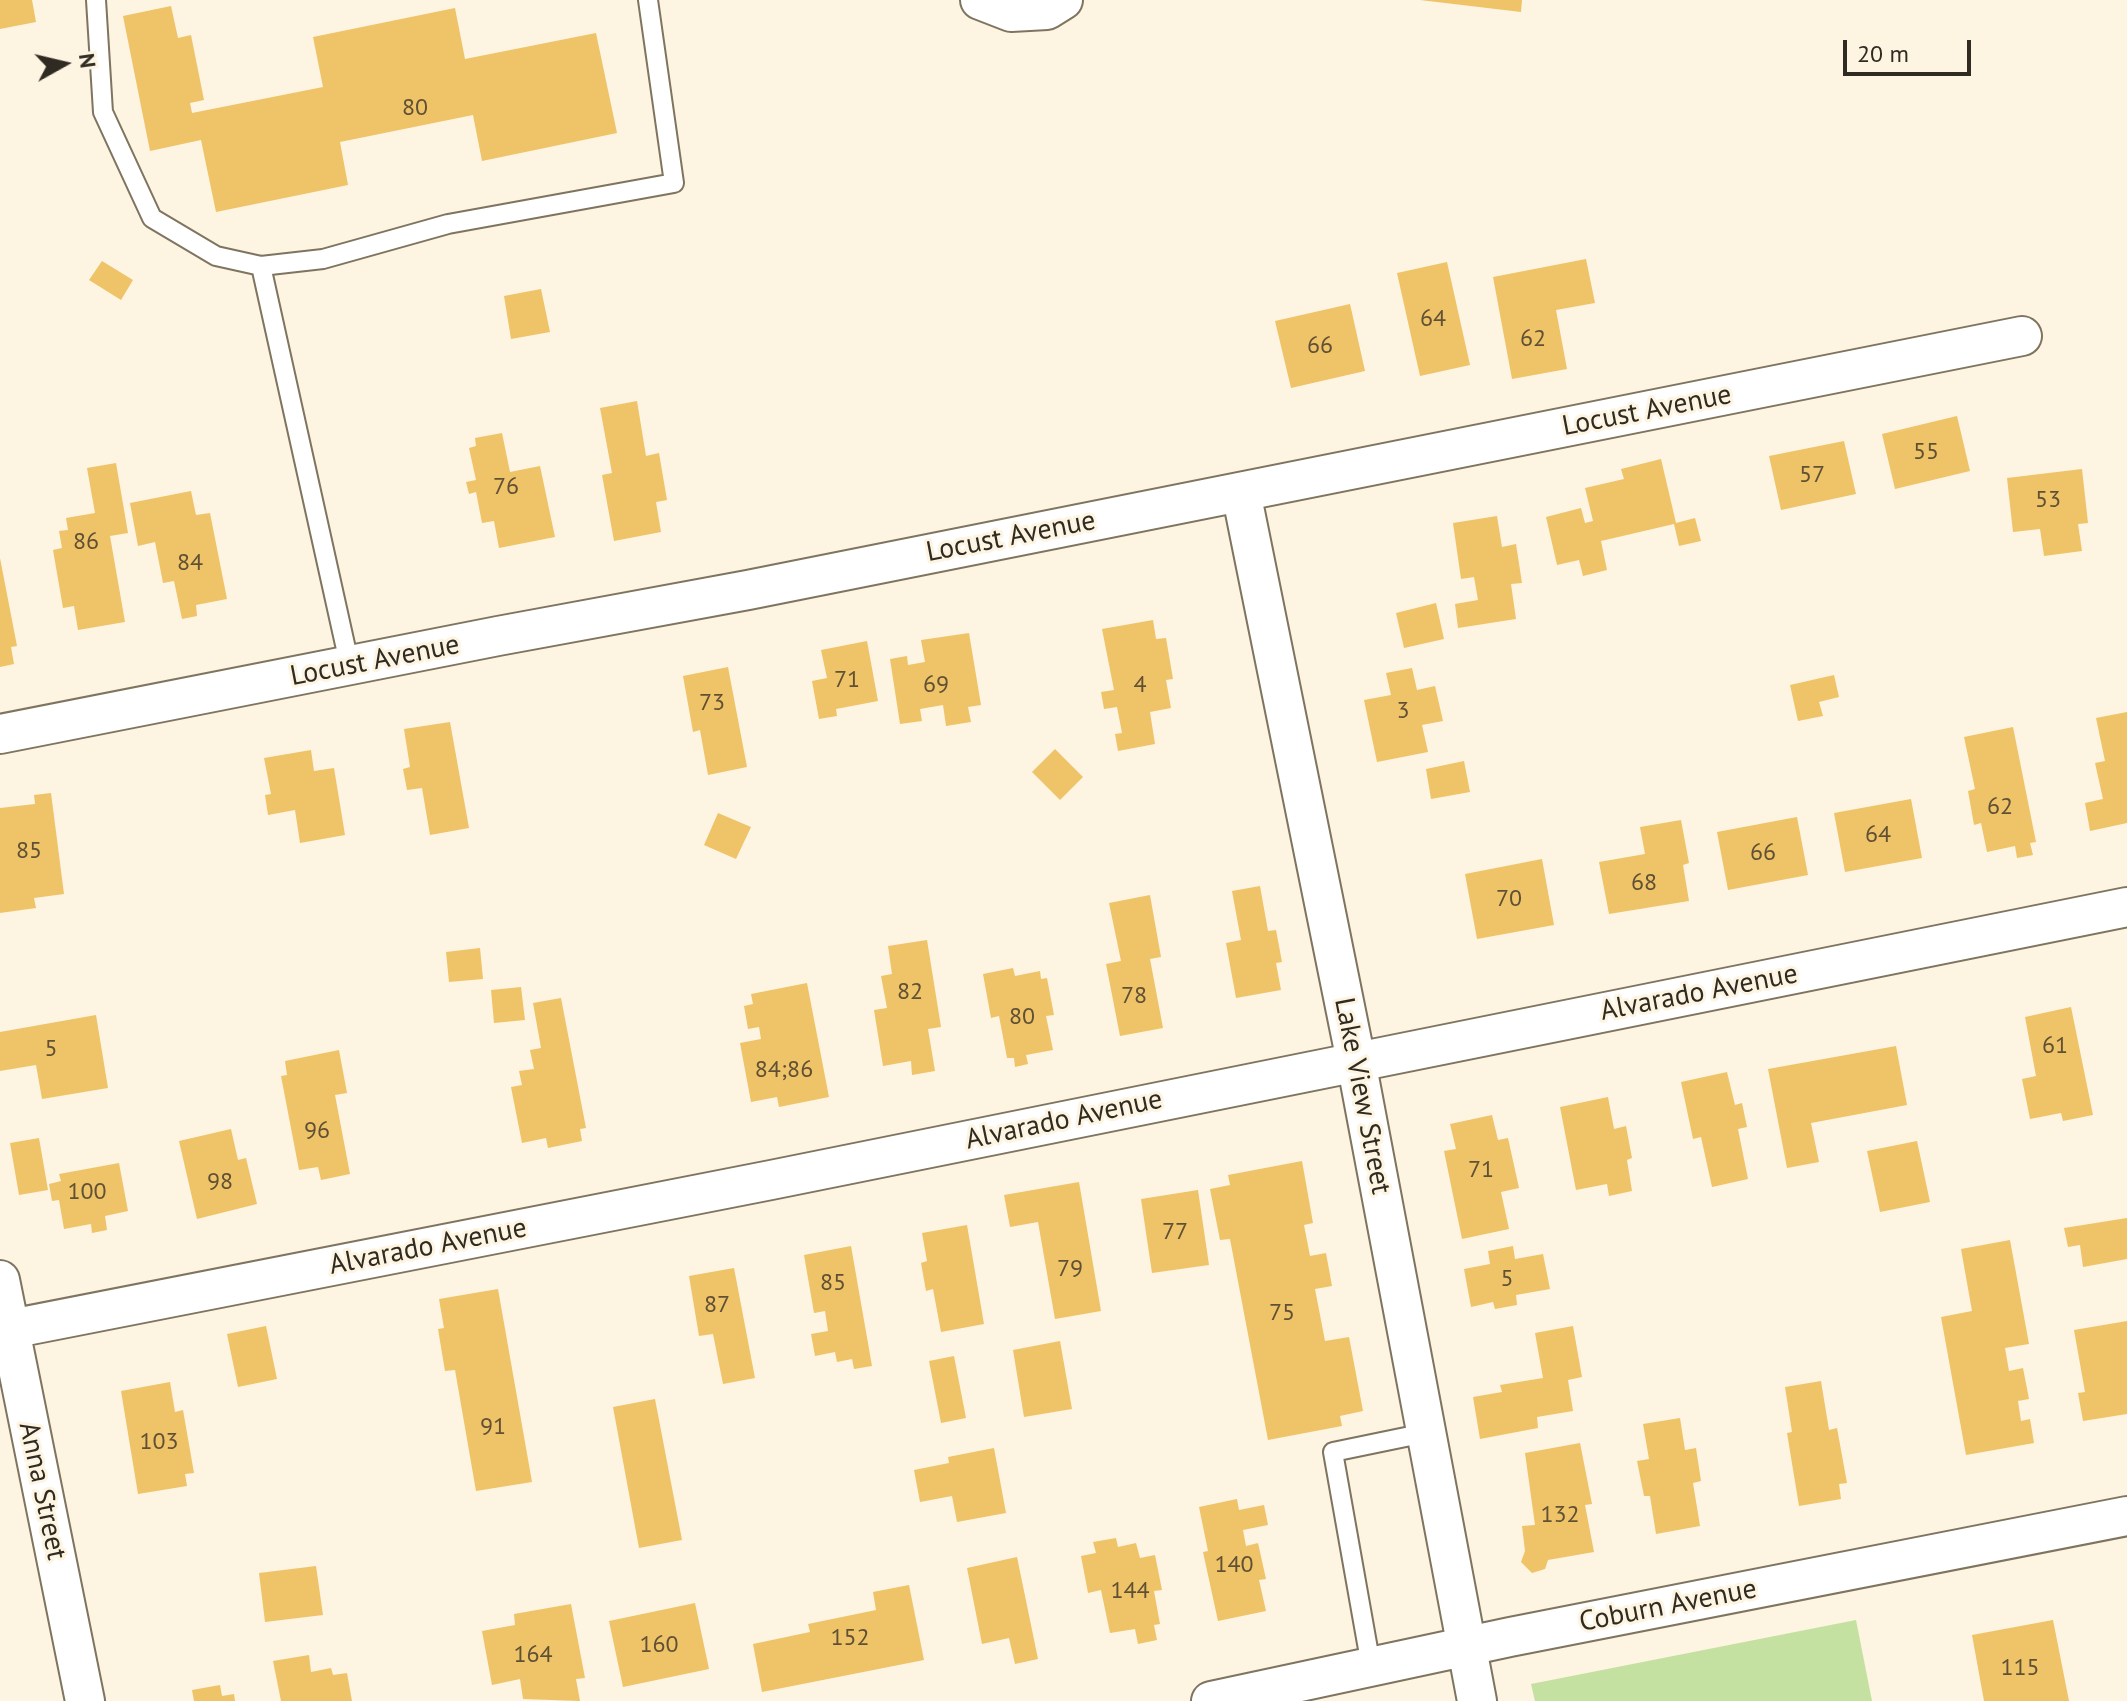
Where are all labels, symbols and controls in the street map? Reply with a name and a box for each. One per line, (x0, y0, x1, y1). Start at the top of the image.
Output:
north arrow (24, 24, 104, 104)
scale bar (1847, 24, 1975, 74)
text: 20 m (1857, 38, 1909, 69)
text: N (73, 52, 103, 70)
house number: 80 (402, 94, 428, 122)
house number: 64 (1420, 305, 1446, 333)
house number: 62 (1520, 325, 1546, 353)
house number: 66 (1307, 332, 1333, 360)
street label: Locust Avenue (1559, 378, 1735, 444)
house number: 55 (1913, 438, 1939, 466)
house number: 57 (1799, 461, 1825, 489)
house number: 76 (493, 473, 519, 501)
house number: 53 (2035, 486, 2061, 514)
street label: Locust Avenue (923, 504, 1099, 570)
house number: 86 (73, 528, 99, 556)
house number: 84 (177, 549, 203, 577)
street label: Locust Avenue (287, 628, 463, 694)
house number: 71 (834, 666, 860, 694)
house number: 69 (923, 671, 949, 699)
house number: 4 (1133, 671, 1147, 699)
house number: 73 (699, 689, 725, 717)
house number: 3 (1396, 697, 1410, 725)
house number: 62 (1987, 793, 2013, 821)
house number: 64 (1865, 821, 1891, 849)
house number: 85 (16, 837, 42, 865)
house number: 66 (1750, 839, 1776, 867)
house number: 68 (1631, 869, 1657, 897)
house number: 70 (1496, 885, 1522, 913)
street label: Alvarado Avenue (1597, 957, 1801, 1029)
house number: 82 (897, 978, 923, 1006)
house number: 78 (1121, 982, 1147, 1010)
street label: Lake View Street (1326, 995, 1398, 1197)
house number: 80 (1009, 1003, 1035, 1031)
house number: 61 (2042, 1032, 2068, 1060)
house number: 5 (44, 1035, 58, 1063)
house number: 84;86 (755, 1056, 813, 1084)
street label: Alvarado Avenue (963, 1083, 1165, 1157)
house number: 96 (304, 1117, 330, 1145)
house number: 71 (1468, 1156, 1494, 1184)
house number: 98 (207, 1168, 233, 1196)
house number: 100 (67, 1178, 107, 1206)
street label: Alvarado Avenue (326, 1211, 530, 1283)
house number: 77 (1162, 1218, 1188, 1246)
house number: 79 (1057, 1255, 1083, 1283)
house number: 5 (1500, 1265, 1514, 1293)
house number: 85 (820, 1269, 846, 1297)
house number: 87 (704, 1291, 730, 1319)
house number: 75 (1269, 1299, 1295, 1327)
house number: 91 (480, 1413, 506, 1441)
street label: Anna Street (11, 1419, 73, 1563)
house number: 103 (139, 1428, 179, 1456)
house number: 132 (1540, 1501, 1580, 1529)
house number: 140 (1214, 1551, 1254, 1579)
street label: Coburn Avenue (1576, 1572, 1760, 1640)
house number: 144 (1110, 1577, 1150, 1605)
house number: 152 (830, 1624, 870, 1652)
house number: 160 (639, 1631, 679, 1659)
house number: 164 (513, 1641, 553, 1669)
house number: 115 (2000, 1654, 2040, 1682)

